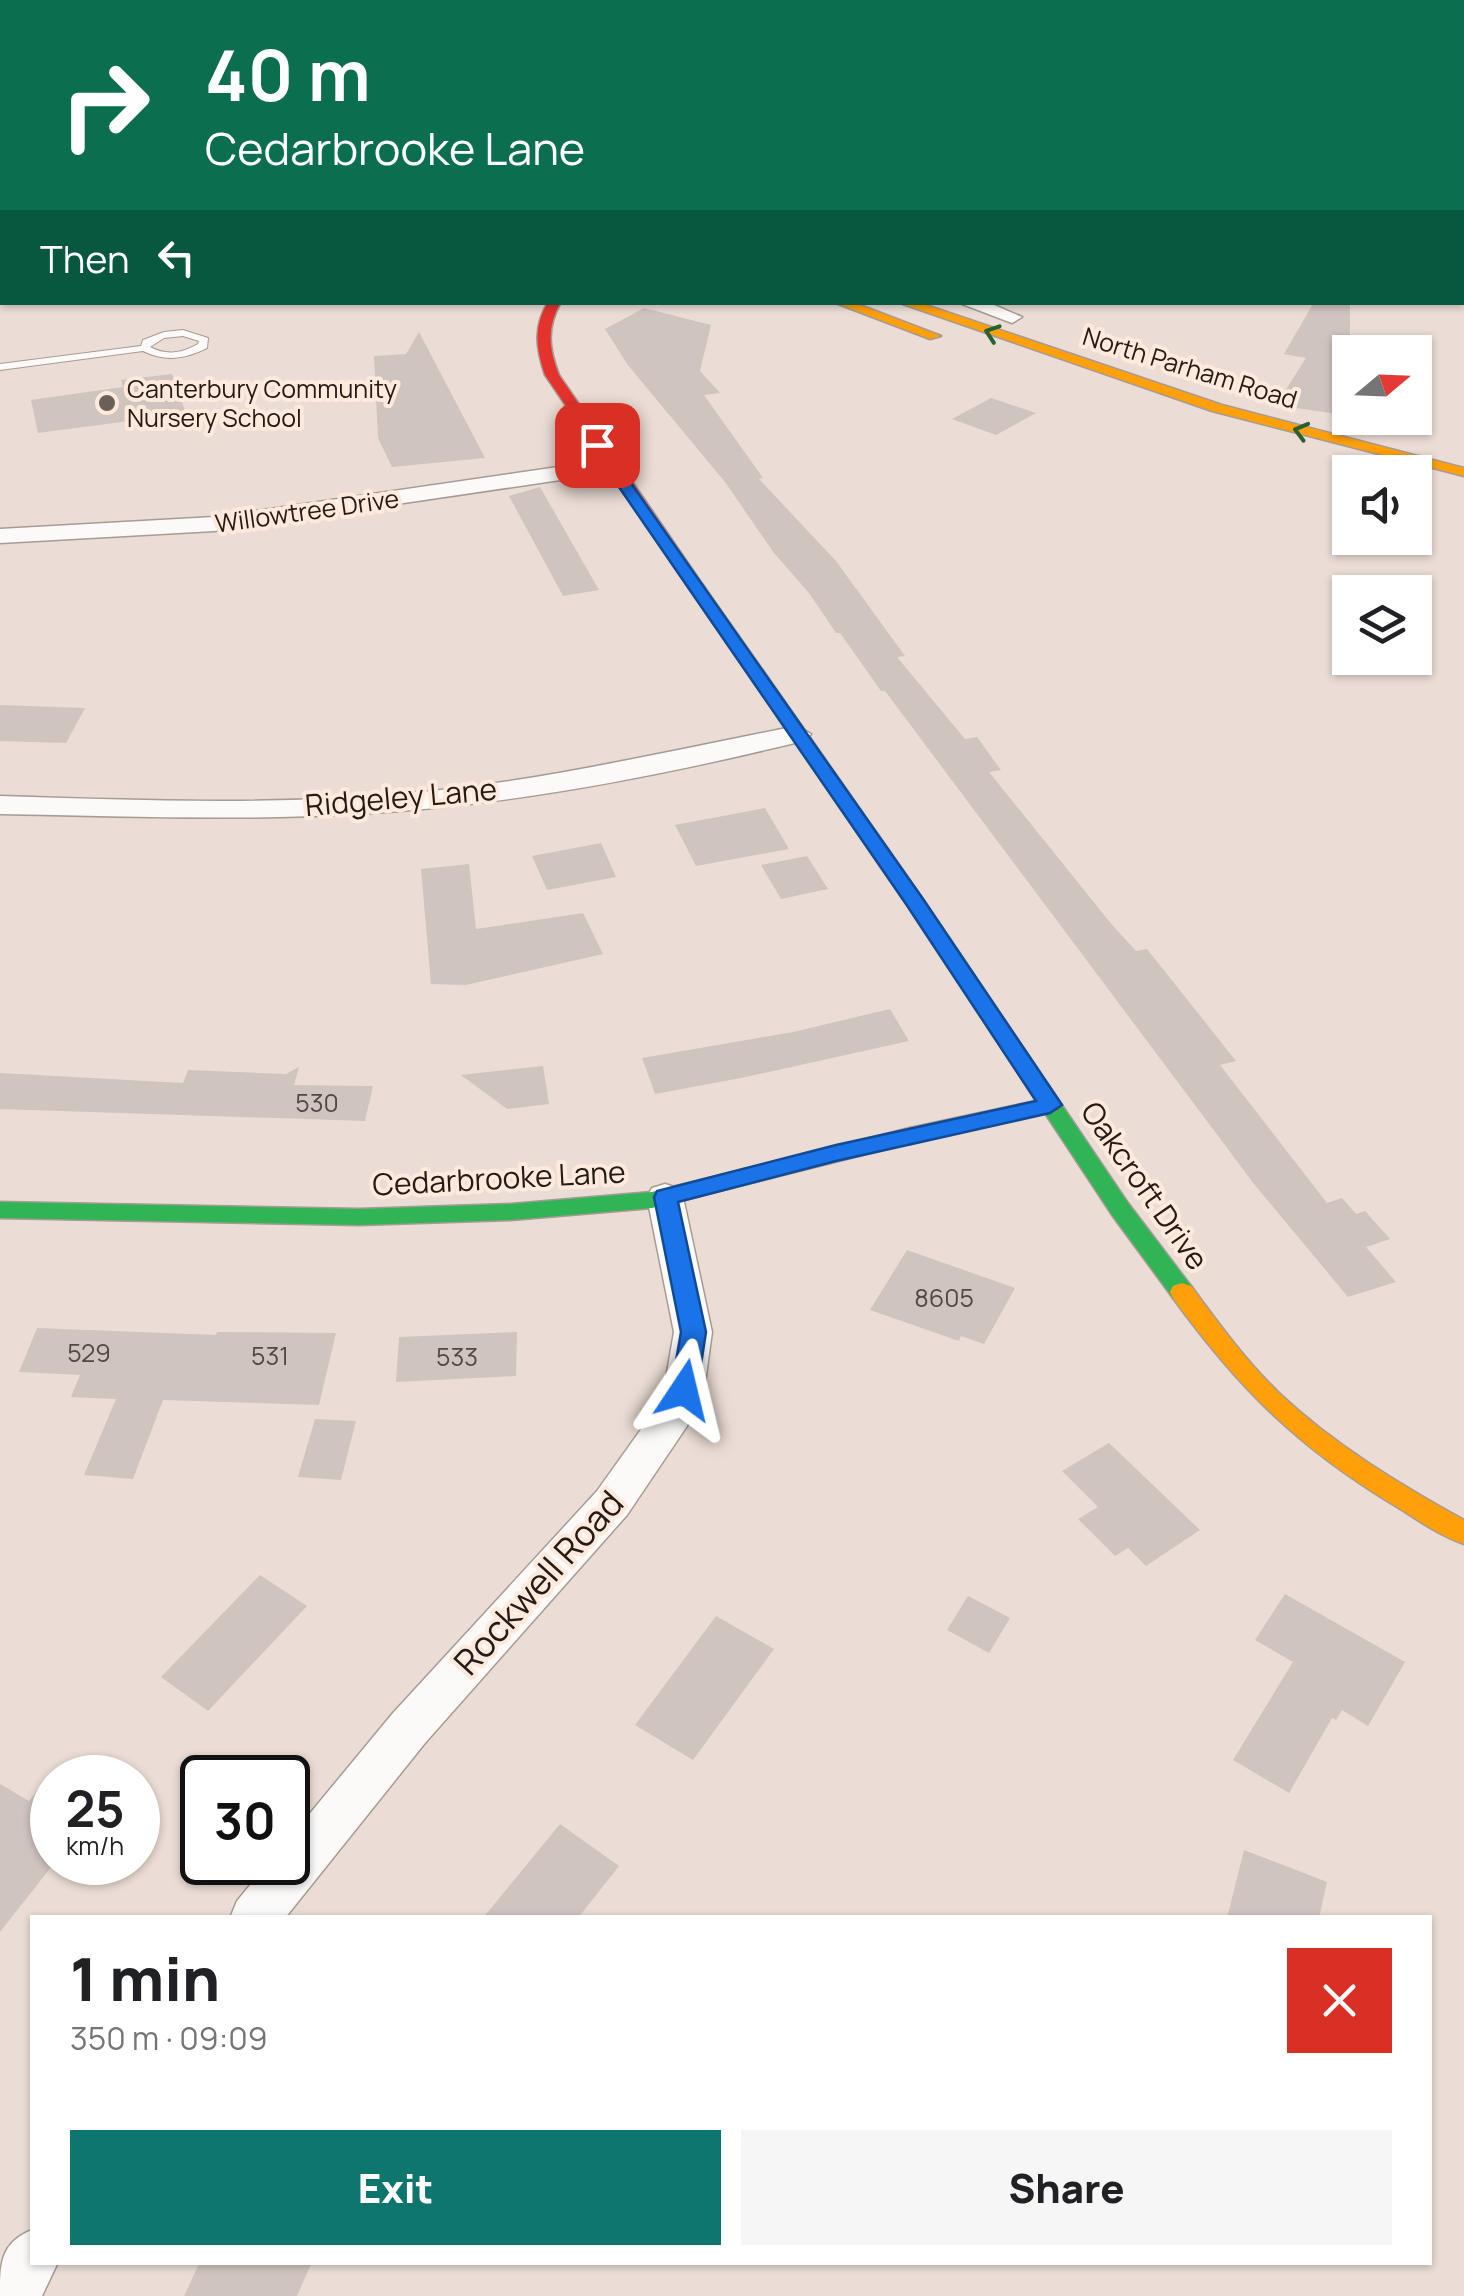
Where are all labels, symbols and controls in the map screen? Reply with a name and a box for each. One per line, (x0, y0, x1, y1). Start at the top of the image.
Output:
text: 40 m (205, 26, 371, 122)
icon: right (40, 40, 170, 170)
text: Cedarbrooke Lane (205, 117, 585, 179)
icon: left (149, 230, 204, 285)
text: Then (40, 232, 129, 284)
street label: North Parham Road (1079, 318, 1302, 417)
one-way arrow (984, 324, 1001, 344)
north arrow (1332, 335, 1432, 435)
map controls (1332, 335, 1432, 675)
place label: Canterbury Community Nursery School (127, 371, 397, 435)
marker: Canterbury Community Nursery School (96, 392, 118, 414)
pin (555, 403, 640, 488)
icon: arrive (570, 418, 625, 473)
one-way arrow (1293, 422, 1311, 443)
button: sound (1332, 455, 1432, 555)
street label: Willowtree Drive (213, 480, 401, 541)
button: layers (1332, 575, 1432, 675)
street label: Ridgeley Lane (303, 768, 498, 825)
house number: 530 (295, 1085, 339, 1120)
street label: Oakcroft Drive (1072, 1093, 1218, 1277)
street label: Cedarbrooke Lane (371, 1150, 627, 1205)
house number: 8605 (914, 1280, 974, 1315)
house number: 529 (67, 1335, 111, 1370)
house number: 531 (251, 1338, 289, 1373)
position arrow (632, 1338, 736, 1442)
house number: 533 (436, 1339, 478, 1374)
street label: Rockwell Road (443, 1480, 634, 1685)
speed limit sign: 30 (180, 1755, 310, 1885)
text: 25 (65, 1774, 125, 1842)
text: km/h (66, 1828, 124, 1863)
text: 1 min (70, 1937, 220, 2019)
button: close (1287, 1948, 1392, 2053)
text: 350 m · 09:09 (70, 2016, 268, 2060)
button: Exit (70, 2130, 721, 2245)
button: Share (741, 2130, 1392, 2245)

